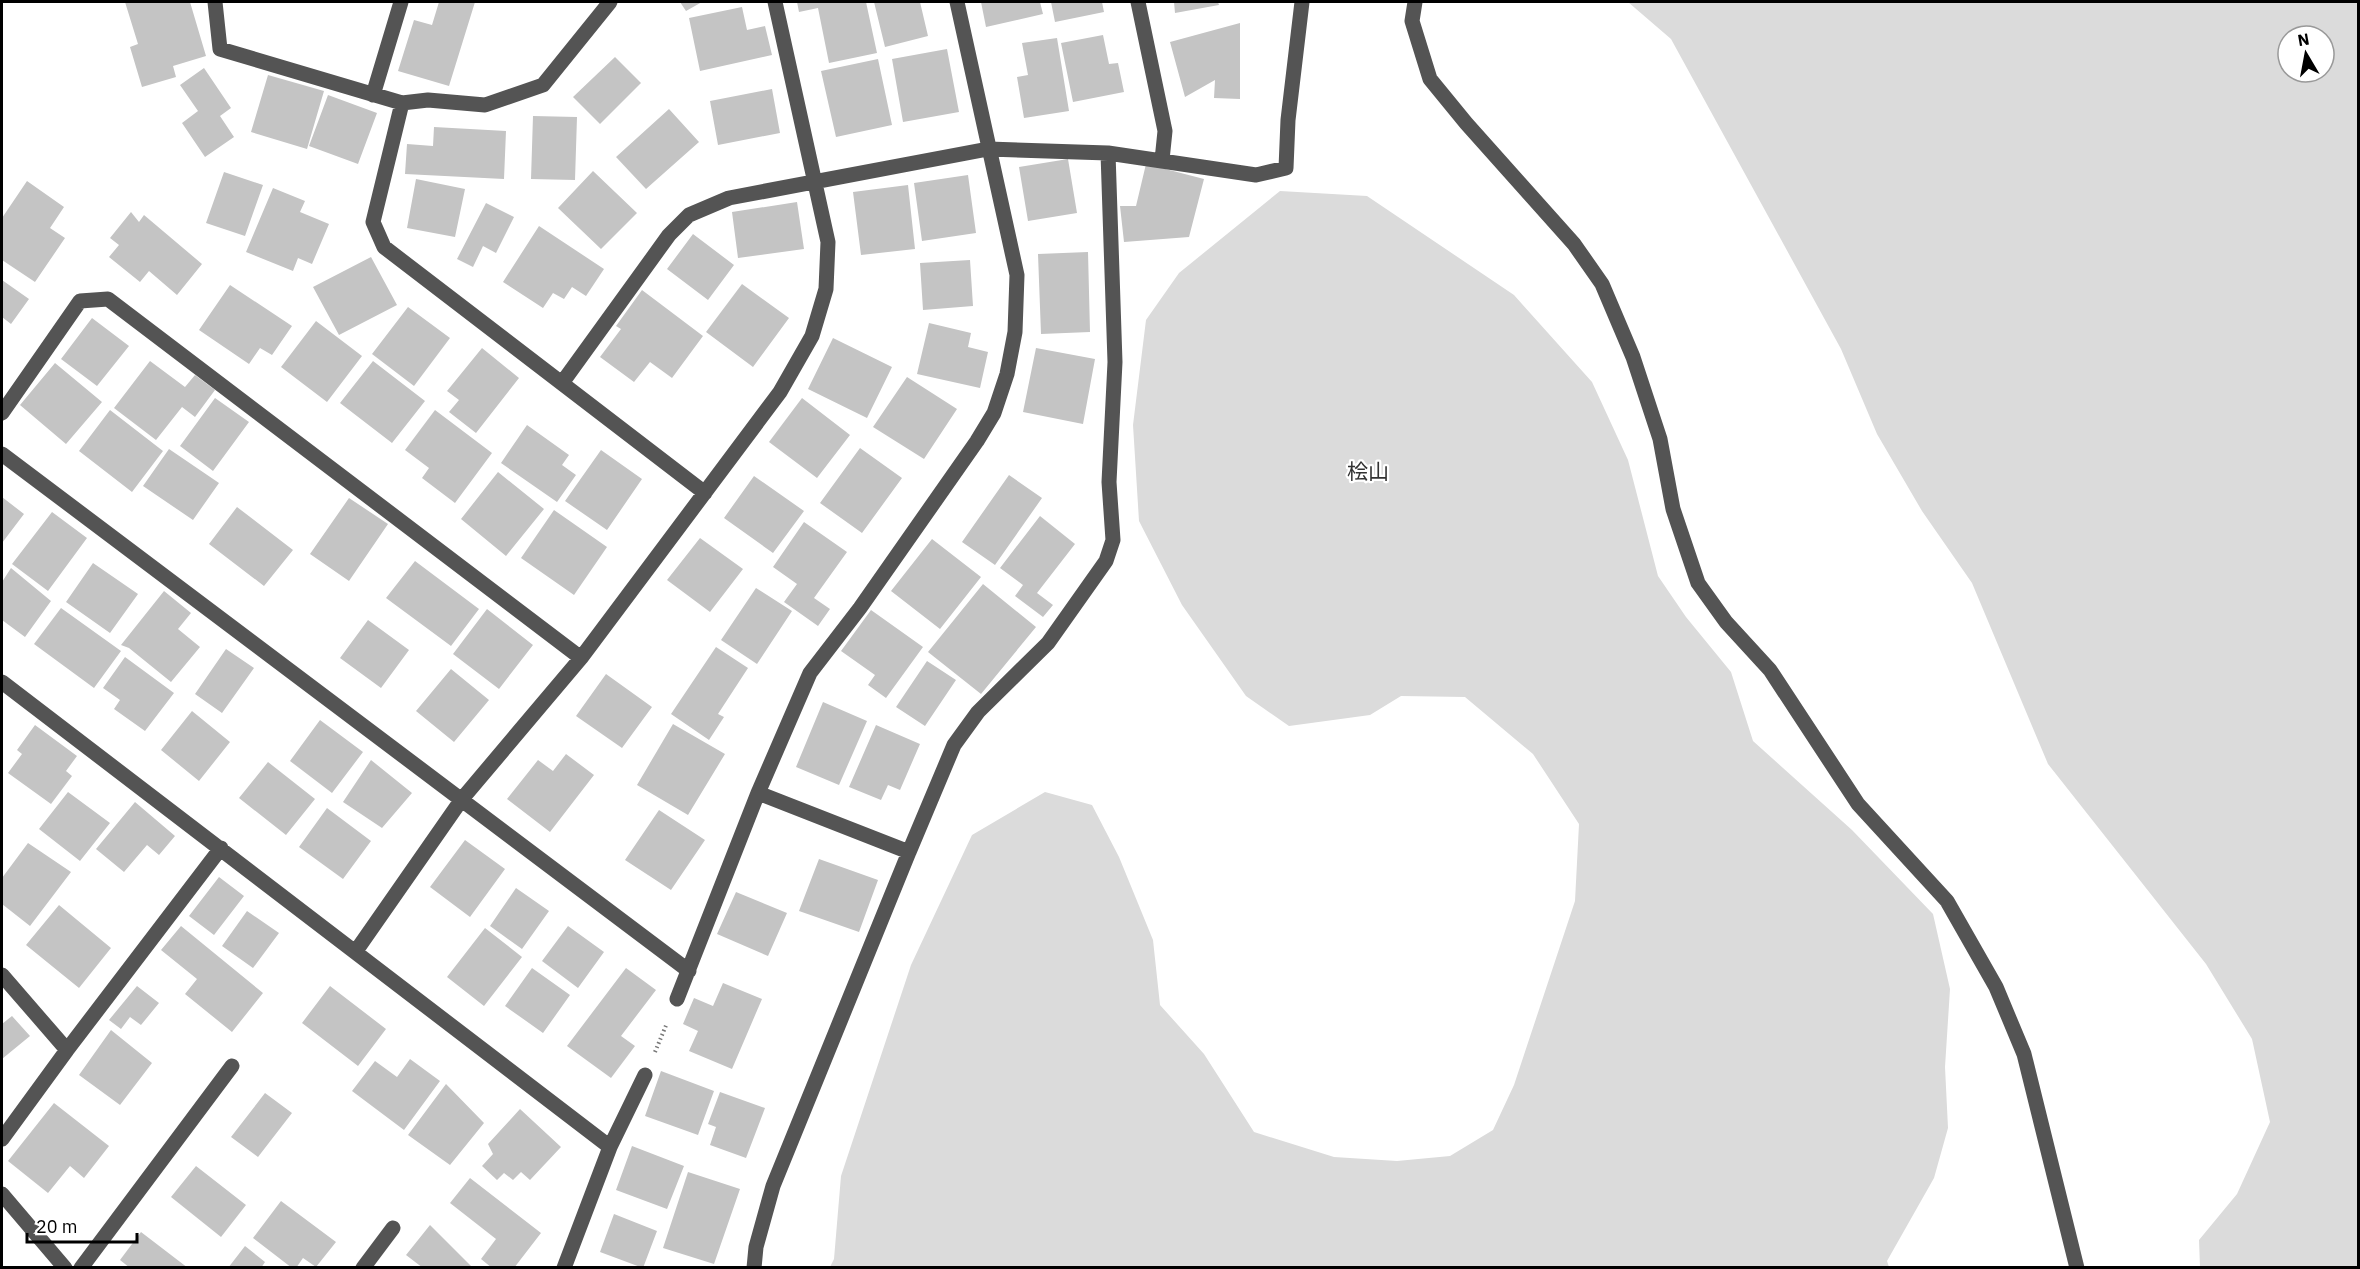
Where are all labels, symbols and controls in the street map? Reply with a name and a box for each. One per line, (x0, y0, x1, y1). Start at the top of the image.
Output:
north arrow (2276, 24, 2336, 84)
text: N (2296, 28, 2311, 50)
park label: 桧山 (1347, 457, 1389, 485)
scale bar (27, 1206, 136, 1244)
text: 20 m (36, 1215, 78, 1238)

